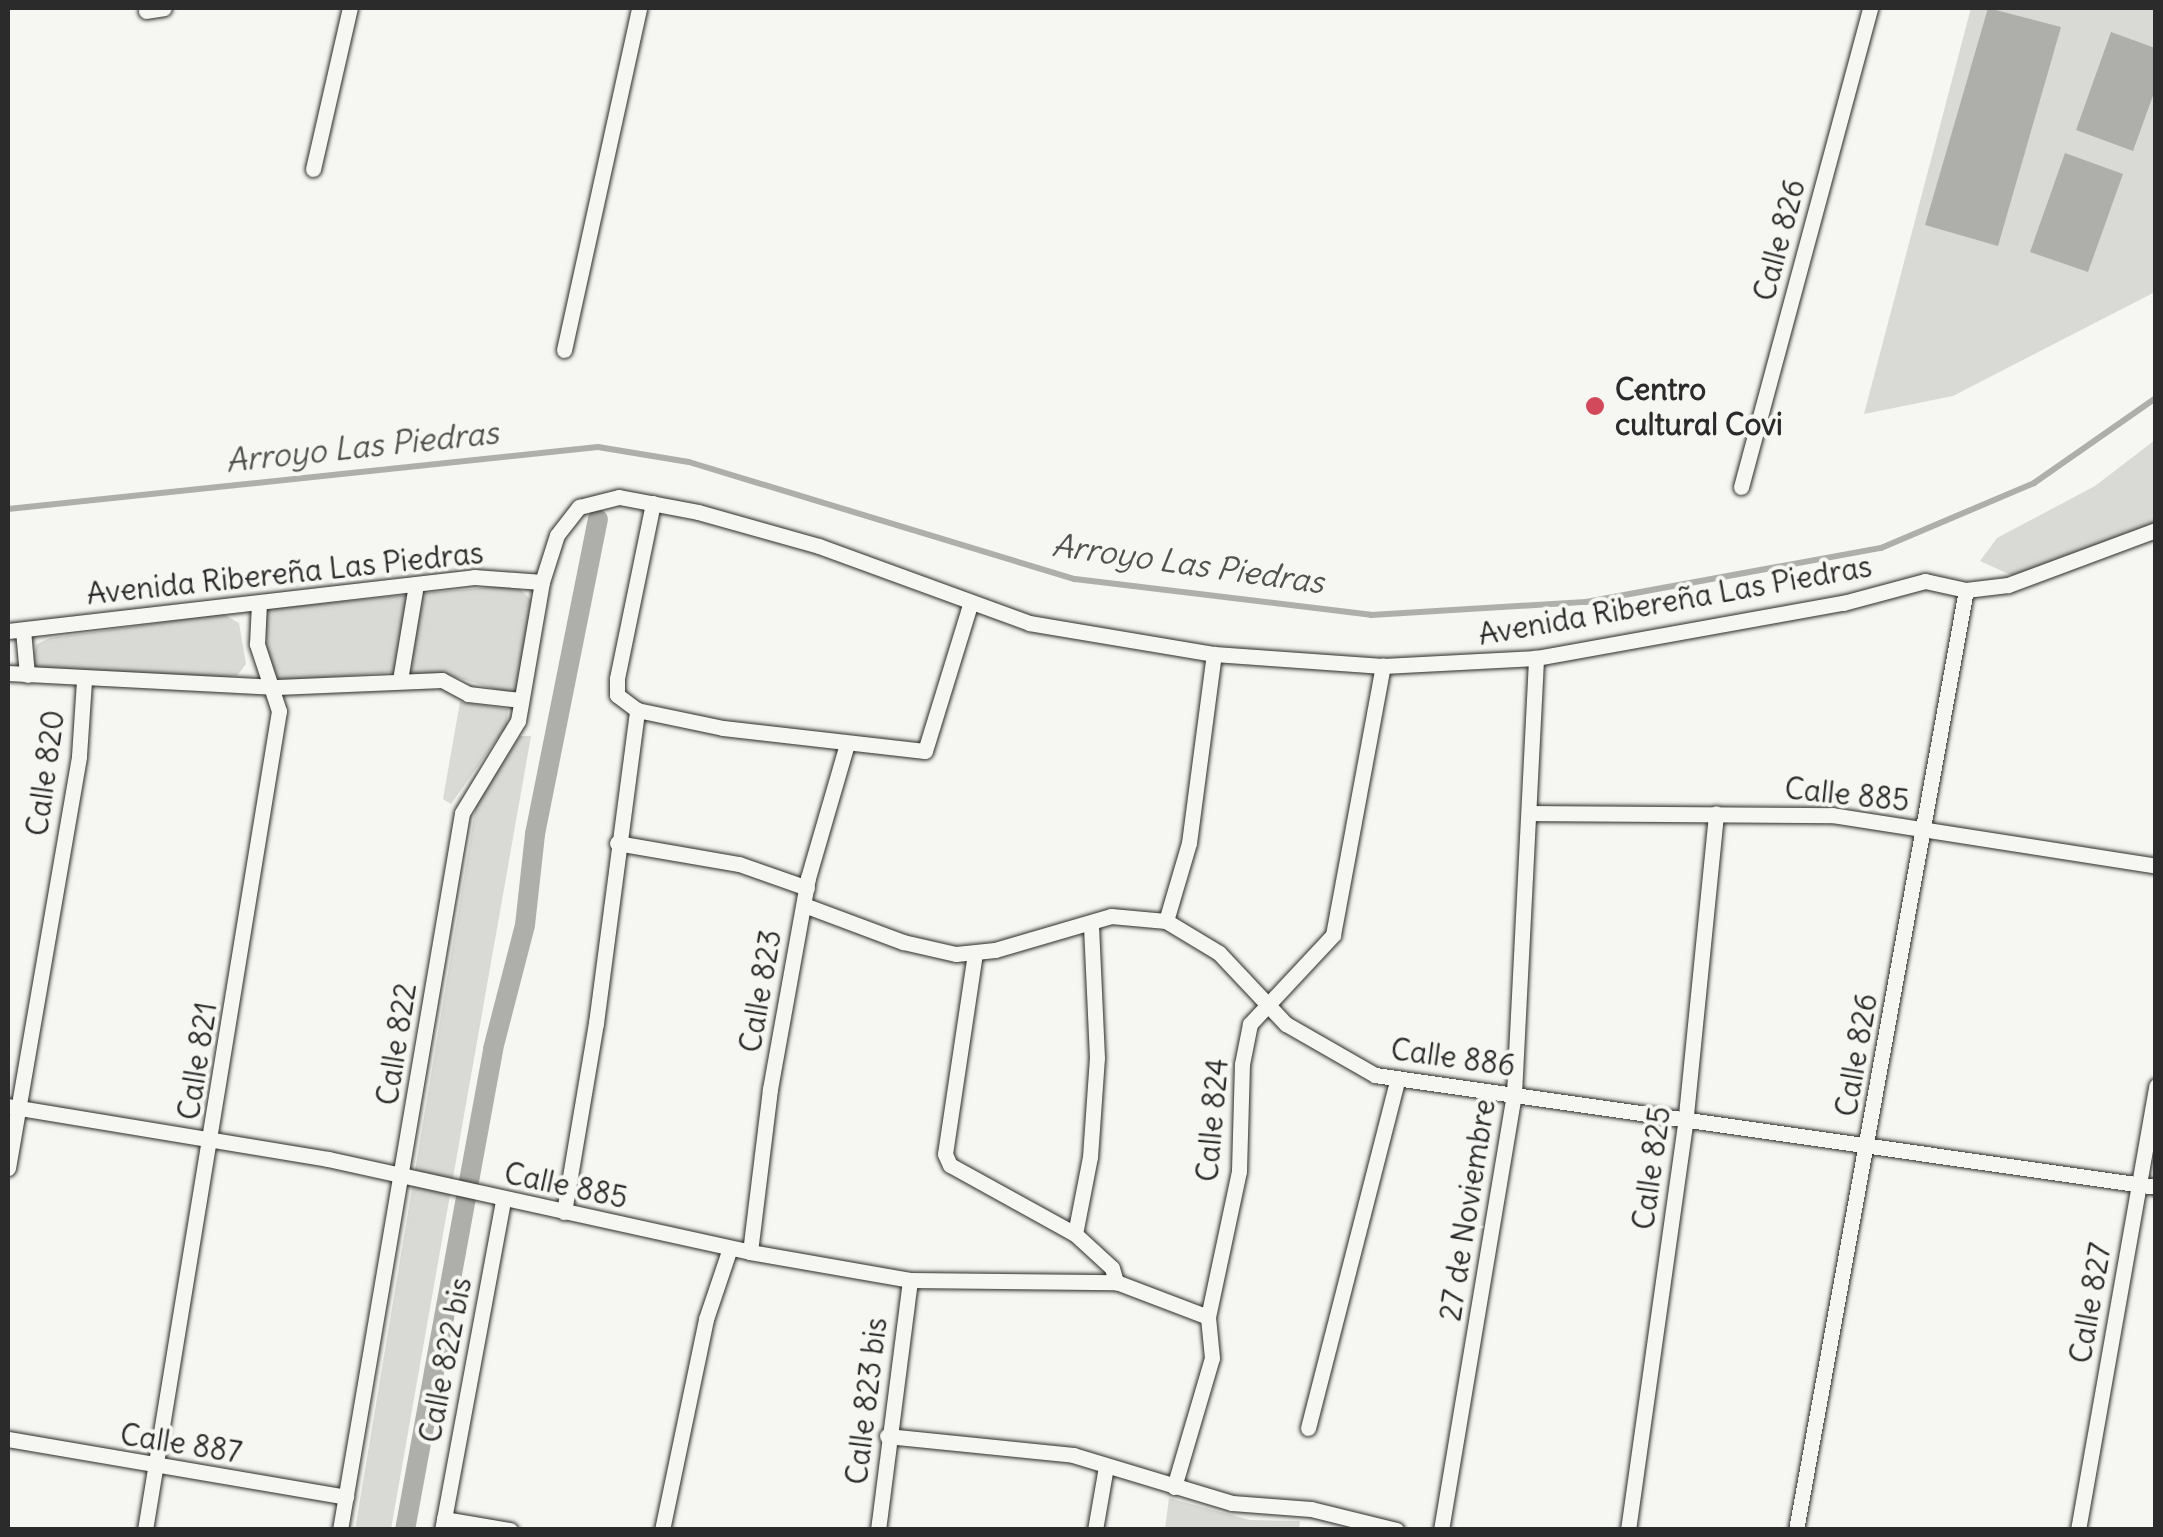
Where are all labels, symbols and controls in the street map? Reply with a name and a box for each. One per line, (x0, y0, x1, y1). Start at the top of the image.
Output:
street label: Calle 826 (1746, 175, 1812, 305)
place label: Centro cultural Covi (1615, 371, 1783, 442)
marker: Centro cultural Covi (1584, 395, 1606, 417)
water label: Arroyo Las Piedras (224, 414, 500, 480)
water label: Arroyo Las Piedras (1050, 526, 1326, 602)
street label: Avenida Ribereña Las Piedras (85, 534, 485, 612)
street label: Avenida Ribereña Las Piedras (1476, 548, 1874, 652)
street label: Calle 820 (18, 708, 72, 838)
street label: Calle 885 (1783, 770, 1911, 818)
street label: Calle 823 (731, 927, 789, 1055)
street label: Calle 822 (369, 980, 423, 1108)
street label: Calle 826 (1827, 991, 1885, 1119)
street label: Calle 821 (170, 999, 224, 1123)
street label: Calle 886 (1388, 1030, 1518, 1084)
street label: Calle 824 (1189, 1057, 1235, 1183)
street label: 27 de Noviembre (1432, 1096, 1502, 1324)
street label: Calle 825 (1625, 1104, 1677, 1232)
street label: Calle 885 (501, 1154, 631, 1216)
street label: Calle 827 (2062, 1240, 2118, 1366)
street label: Calle 822 bis (411, 1274, 479, 1446)
street label: Calle 823 bis (838, 1315, 894, 1487)
street label: Calle 887 (118, 1416, 244, 1470)

